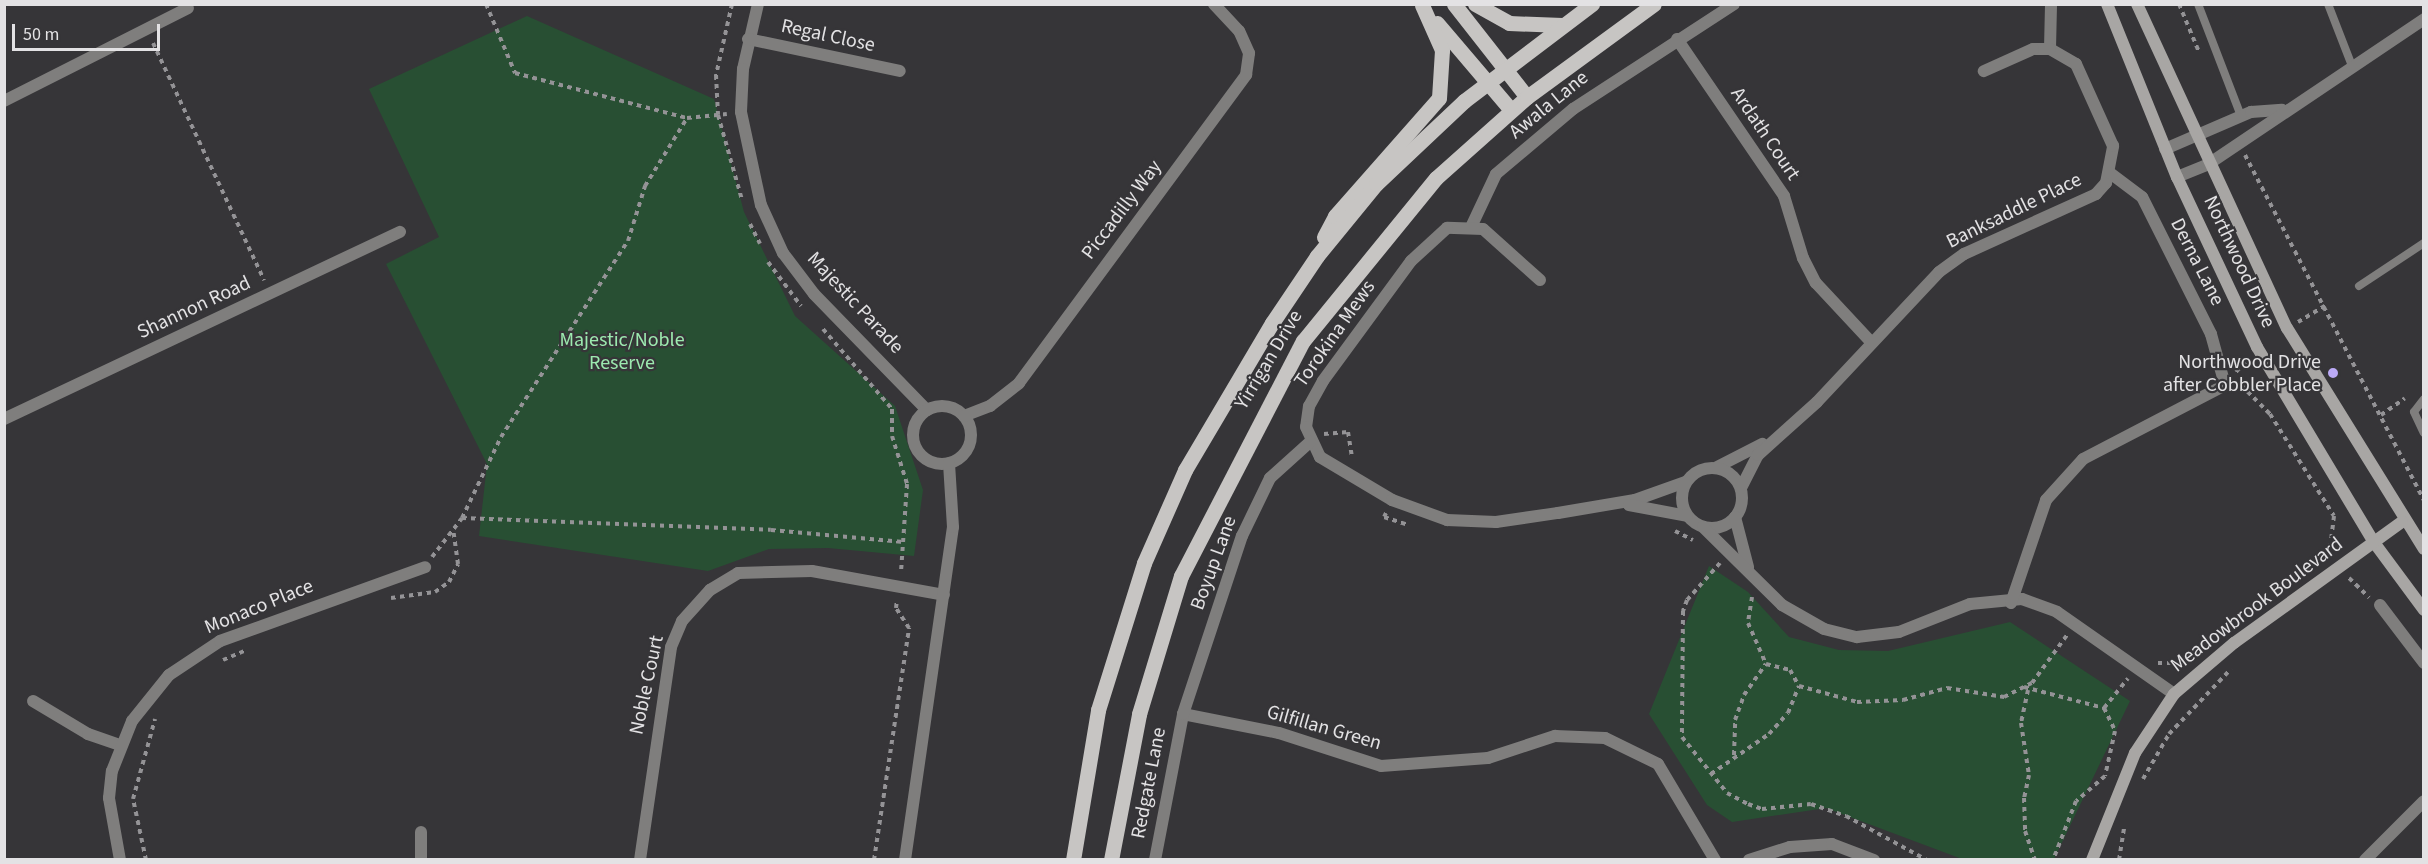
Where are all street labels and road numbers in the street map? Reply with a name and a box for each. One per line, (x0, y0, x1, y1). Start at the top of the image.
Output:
street label: Regal Close (779, 14, 877, 58)
street label: Awala Lane (1505, 66, 1593, 144)
street label: Ardath Court (1725, 83, 1805, 185)
street label: Piccadilly Way (1077, 156, 1167, 264)
street label: Banksaddle Place (1942, 168, 2086, 254)
street label: Northwood Drive (2198, 192, 2280, 332)
street label: Derna Lane (2165, 214, 2229, 310)
street label: Majestic Parade (802, 247, 908, 359)
street label: Shannon Road (134, 271, 254, 345)
street label: Torokina Mews (1289, 276, 1381, 392)
street label: Yirrigan Drive (1230, 306, 1308, 414)
street label: Boyup Lane (1186, 513, 1242, 613)
street label: Meadowbrook Boulevard (2166, 532, 2348, 678)
street label: Monaco Place (201, 574, 317, 640)
street label: Noble Court (625, 633, 669, 737)
street label: Gilfillan Green (1264, 700, 1384, 756)
street label: Redgate Lane (1126, 725, 1172, 841)

